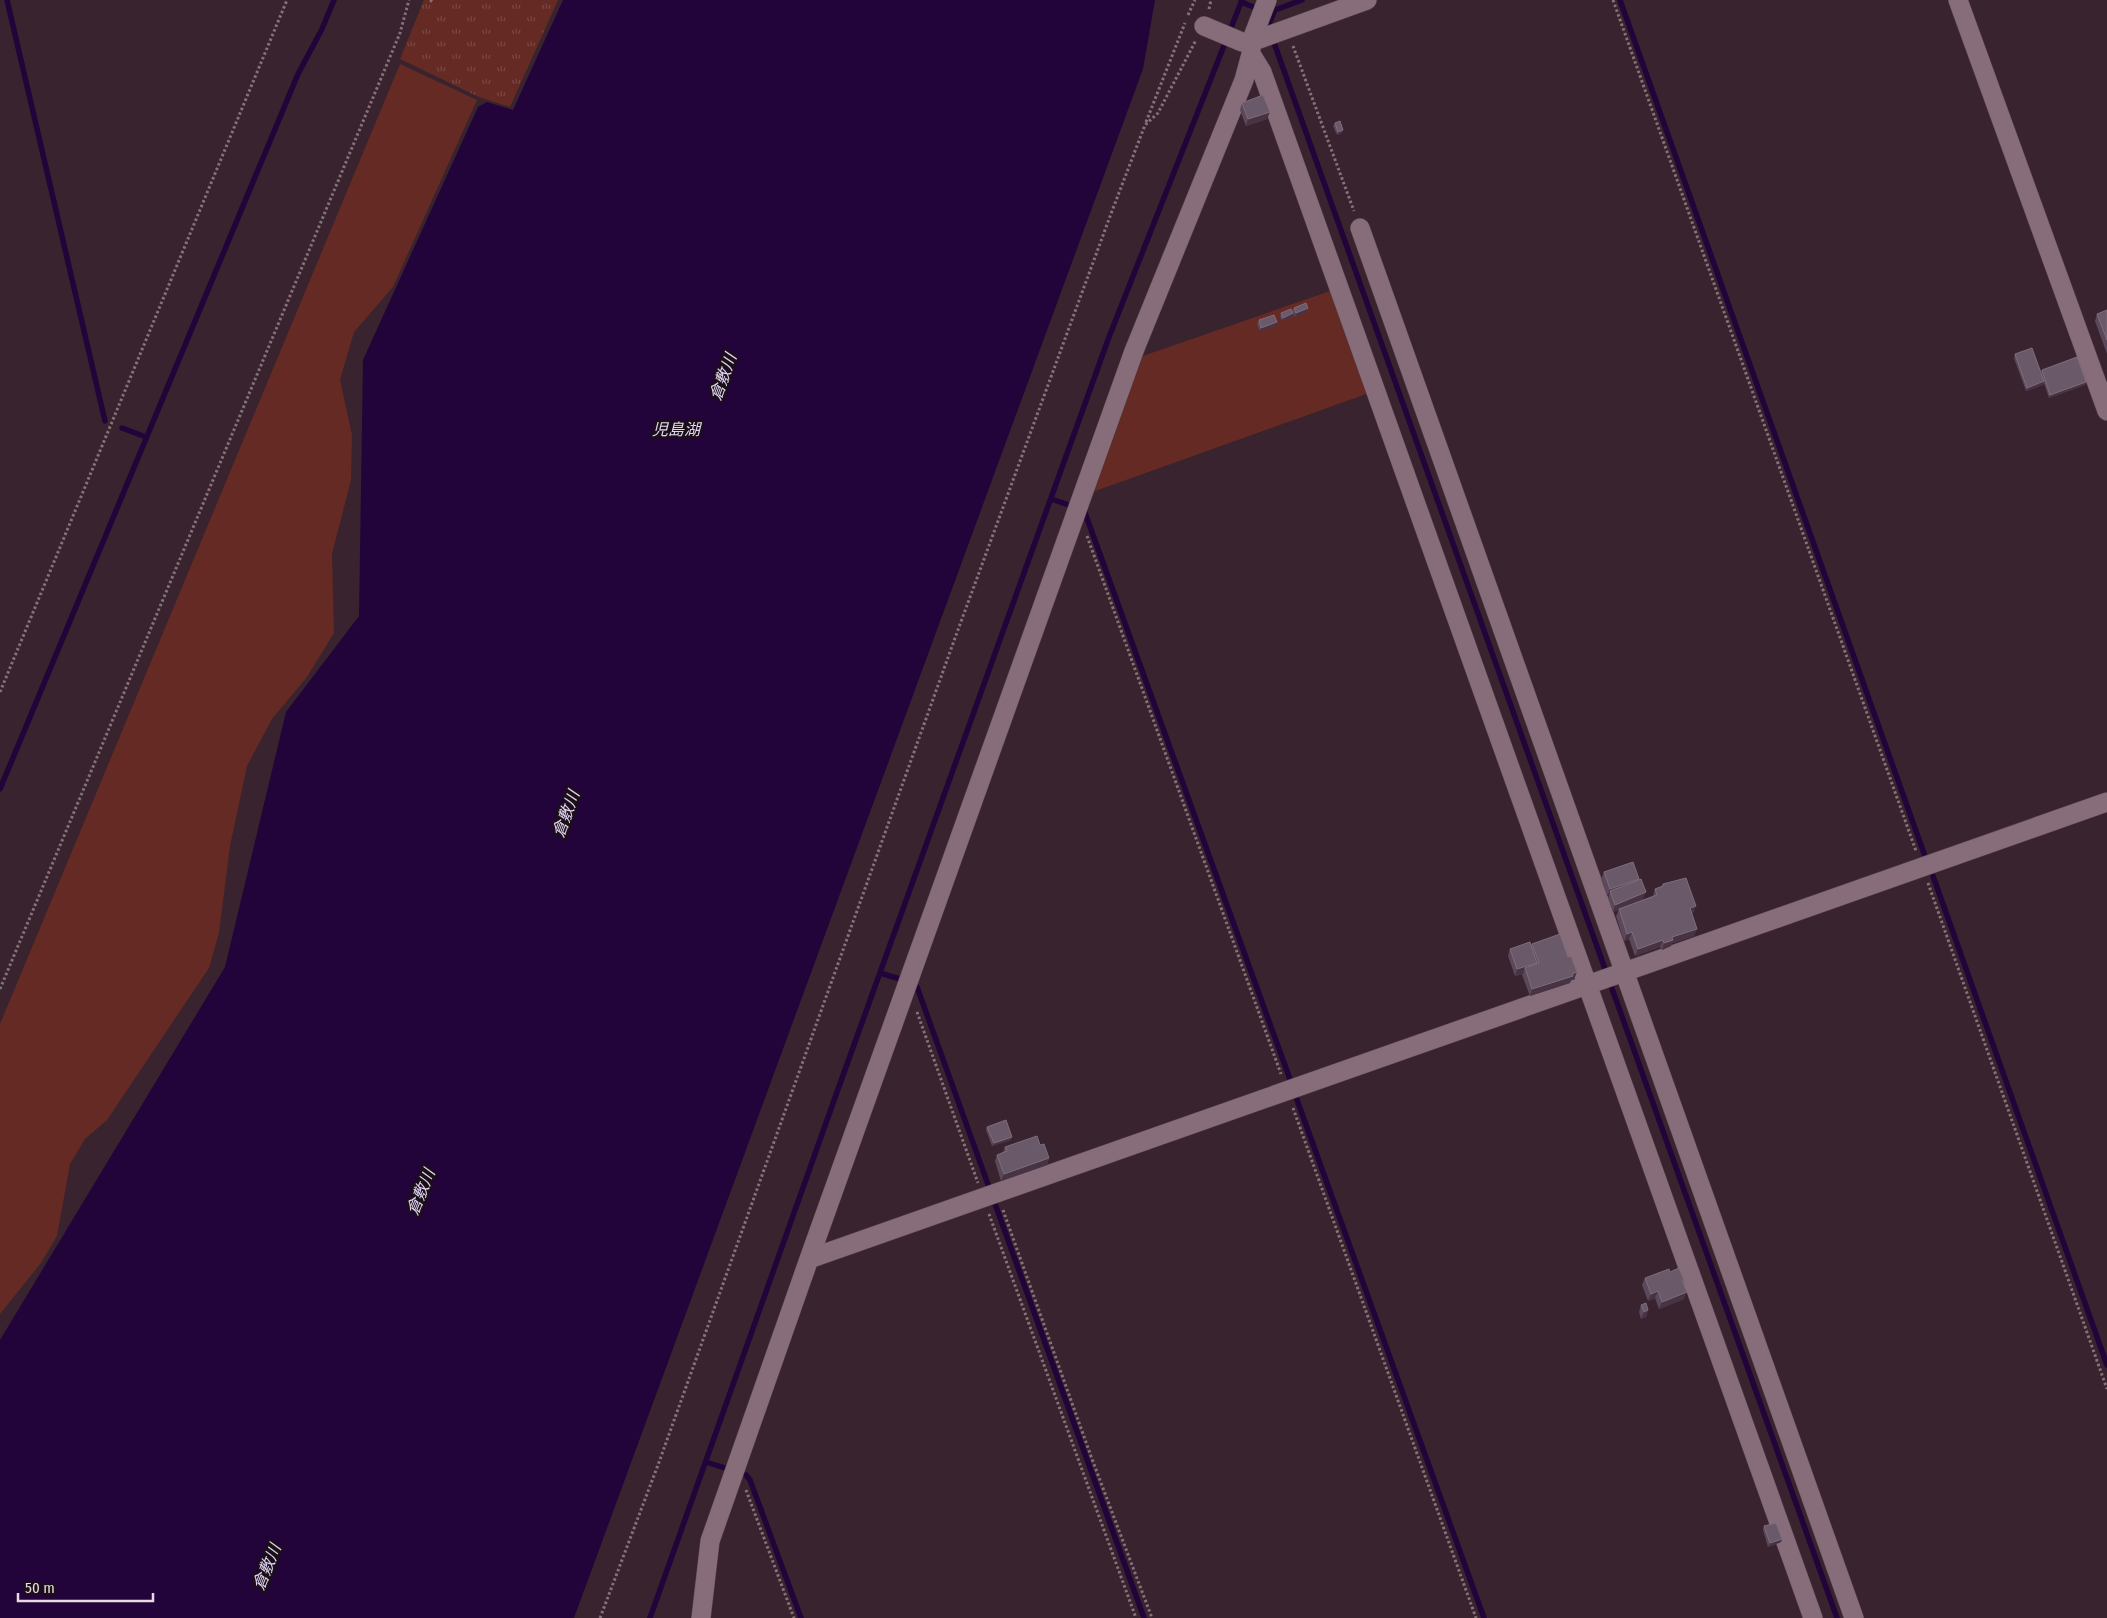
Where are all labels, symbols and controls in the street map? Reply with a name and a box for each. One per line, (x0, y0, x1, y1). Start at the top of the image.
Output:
water label: 倉敷川 (706, 349, 741, 403)
water label: 児島湖 (652, 420, 703, 439)
water label: 倉敷川 (549, 786, 584, 840)
water label: 倉敷川 (403, 1164, 440, 1218)
water label: 倉敷川 (249, 1539, 286, 1593)
scale bar (18, 1570, 152, 1602)
text: 50 m (25, 1579, 55, 1597)

